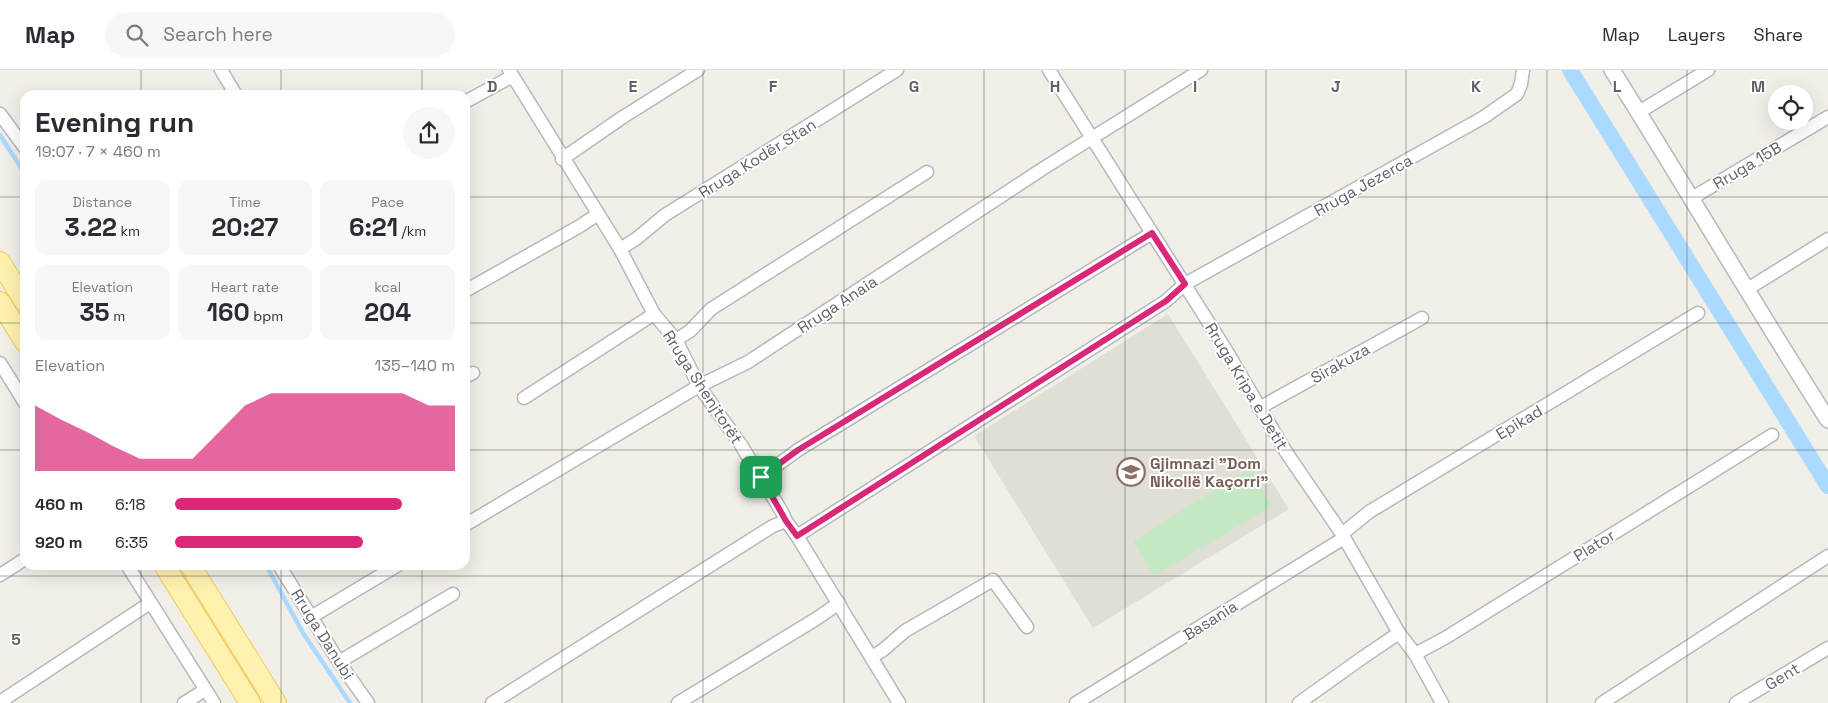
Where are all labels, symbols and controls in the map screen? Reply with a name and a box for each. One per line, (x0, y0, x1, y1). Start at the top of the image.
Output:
search box (105, 12, 455, 57)
text: Map (25, 19, 75, 50)
icon: search (123, 21, 151, 49)
text: Search here (163, 22, 273, 47)
text: Map (1602, 23, 1640, 46)
text: Layers (1668, 23, 1725, 46)
text: Share (1753, 23, 1803, 46)
text: D (487, 76, 497, 97)
text: E (629, 76, 638, 97)
text: F (769, 76, 778, 97)
text: G (909, 76, 919, 97)
text: H (1050, 76, 1060, 97)
text: I (1193, 76, 1197, 97)
text: J (1331, 76, 1341, 97)
text: K (1471, 76, 1481, 97)
text: L (1613, 76, 1622, 97)
text: M (1751, 76, 1765, 97)
map controls (1768, 85, 1813, 130)
button: locate (1768, 85, 1813, 130)
text: Evening run (35, 104, 194, 140)
button: share (403, 107, 455, 159)
street label: Rruga Kodër Stan (695, 114, 820, 203)
street label: Rruga 15B (1709, 137, 1785, 194)
text: 19:07 · 7 × 460 m (35, 141, 161, 162)
street label: Rruga Jezerca (1310, 150, 1416, 221)
text: Distance (73, 193, 132, 211)
text: Time (229, 193, 261, 211)
text: Pace (371, 193, 404, 211)
text: 3.22 (65, 211, 117, 243)
text: 20:27 (212, 211, 278, 243)
text: 6:21 (349, 211, 398, 243)
text: km (117, 222, 140, 240)
text: /km (398, 222, 426, 240)
street label: Rruga Anaia (793, 271, 881, 338)
text: Elevation (72, 278, 133, 296)
text: Heart rate (211, 278, 279, 296)
text: kcal (374, 278, 401, 296)
text: 35 (79, 296, 110, 328)
text: 160 (207, 296, 250, 328)
text: 204 (364, 296, 411, 328)
text: m (110, 307, 125, 325)
text: bpm (250, 307, 283, 325)
street label: Rruga Kripa e Detit (1200, 319, 1293, 454)
street label: Rruga Shenjtorët (658, 326, 747, 448)
street label: Sirakuza (1307, 339, 1374, 388)
text: Elevation (35, 355, 105, 376)
text: 135–140 m (375, 355, 455, 376)
street label: Epikad (1492, 400, 1547, 445)
place label: Gjimnazi "Dom Nikollë Kaçorri" (1150, 453, 1269, 492)
pin (740, 456, 782, 498)
school or university icon: Gjimnazi "Dom Nikollë Kaçorri" (1116, 457, 1146, 487)
icon: arrive (747, 463, 775, 491)
text: 460 m (35, 494, 83, 515)
text: 6:18 (115, 494, 146, 515)
street label: Plator (1570, 525, 1619, 566)
text: 920 m (35, 532, 83, 553)
text: 6:35 (115, 532, 148, 553)
street label: Rruga Danubi (286, 585, 359, 684)
street label: Basania (1179, 596, 1241, 645)
text: 5 (11, 629, 21, 650)
street label: Gent (1761, 658, 1804, 695)

